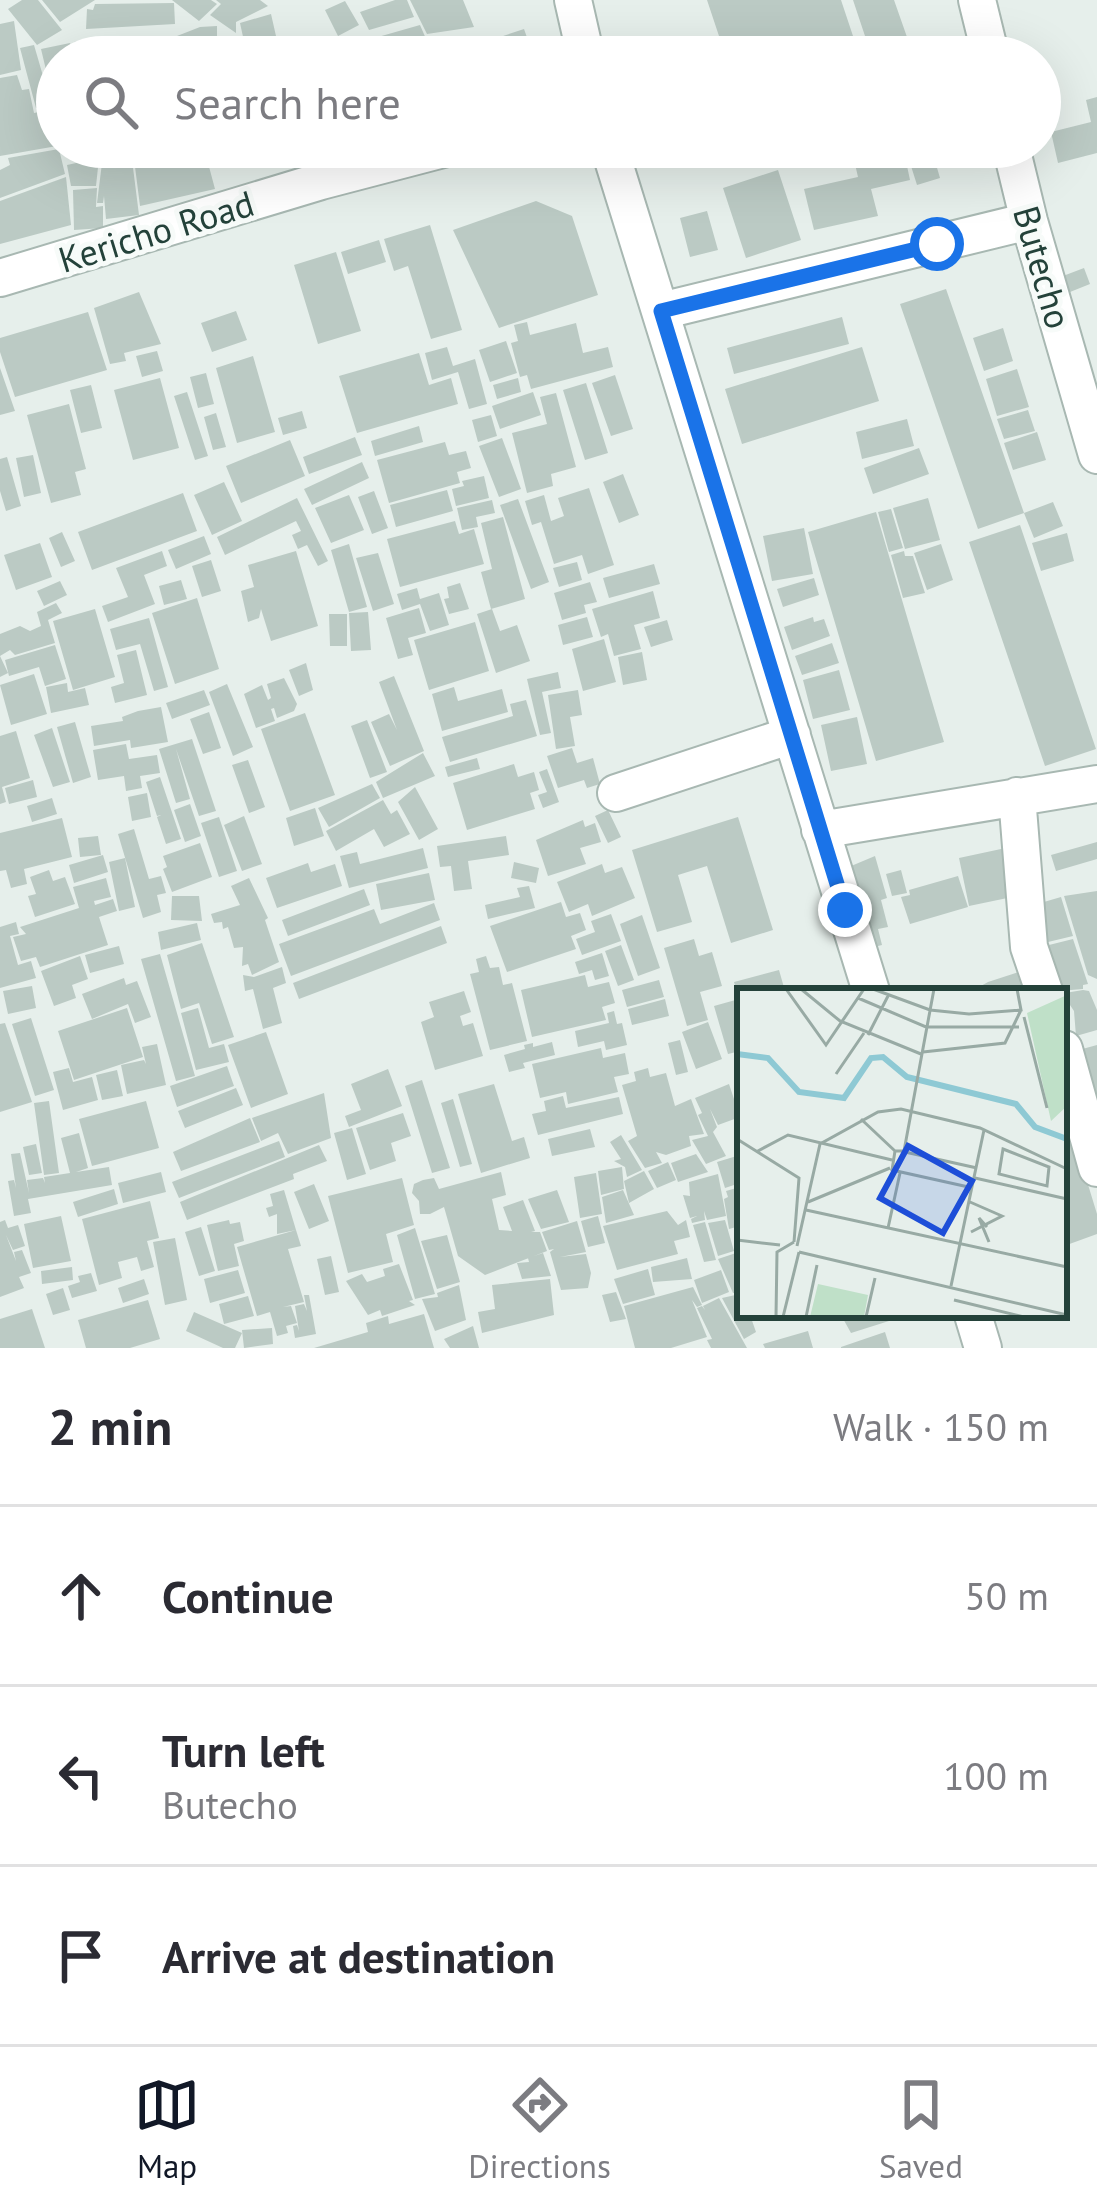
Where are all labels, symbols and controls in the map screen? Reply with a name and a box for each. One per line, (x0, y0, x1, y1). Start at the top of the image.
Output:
search box (36, 36, 1061, 168)
icon: search (78, 69, 144, 135)
text: Search here (174, 73, 401, 131)
street label: Kericho Road (53, 179, 259, 283)
street label: Butecho (1003, 200, 1083, 334)
route start (910, 217, 964, 271)
route end (818, 883, 872, 937)
inset map (737, 988, 1067, 1318)
text: 2 min (48, 1393, 172, 1459)
text: Walk · 150 m (833, 1401, 1049, 1452)
icon: ahead (48, 1563, 114, 1629)
text: Continue (162, 1567, 334, 1625)
text: 50 m (964, 1570, 1049, 1621)
text: Turn left (162, 1721, 325, 1779)
icon: left (48, 1743, 114, 1809)
text: 100 m (943, 1750, 1049, 1801)
text: Butecho (162, 1779, 298, 1830)
icon: arrive (48, 1923, 114, 1989)
text: Arrive at destination (162, 1927, 555, 1985)
tab: Map (134, 2072, 200, 2187)
tab: Directions (468, 2072, 611, 2187)
tab: Saved (879, 2072, 963, 2187)

